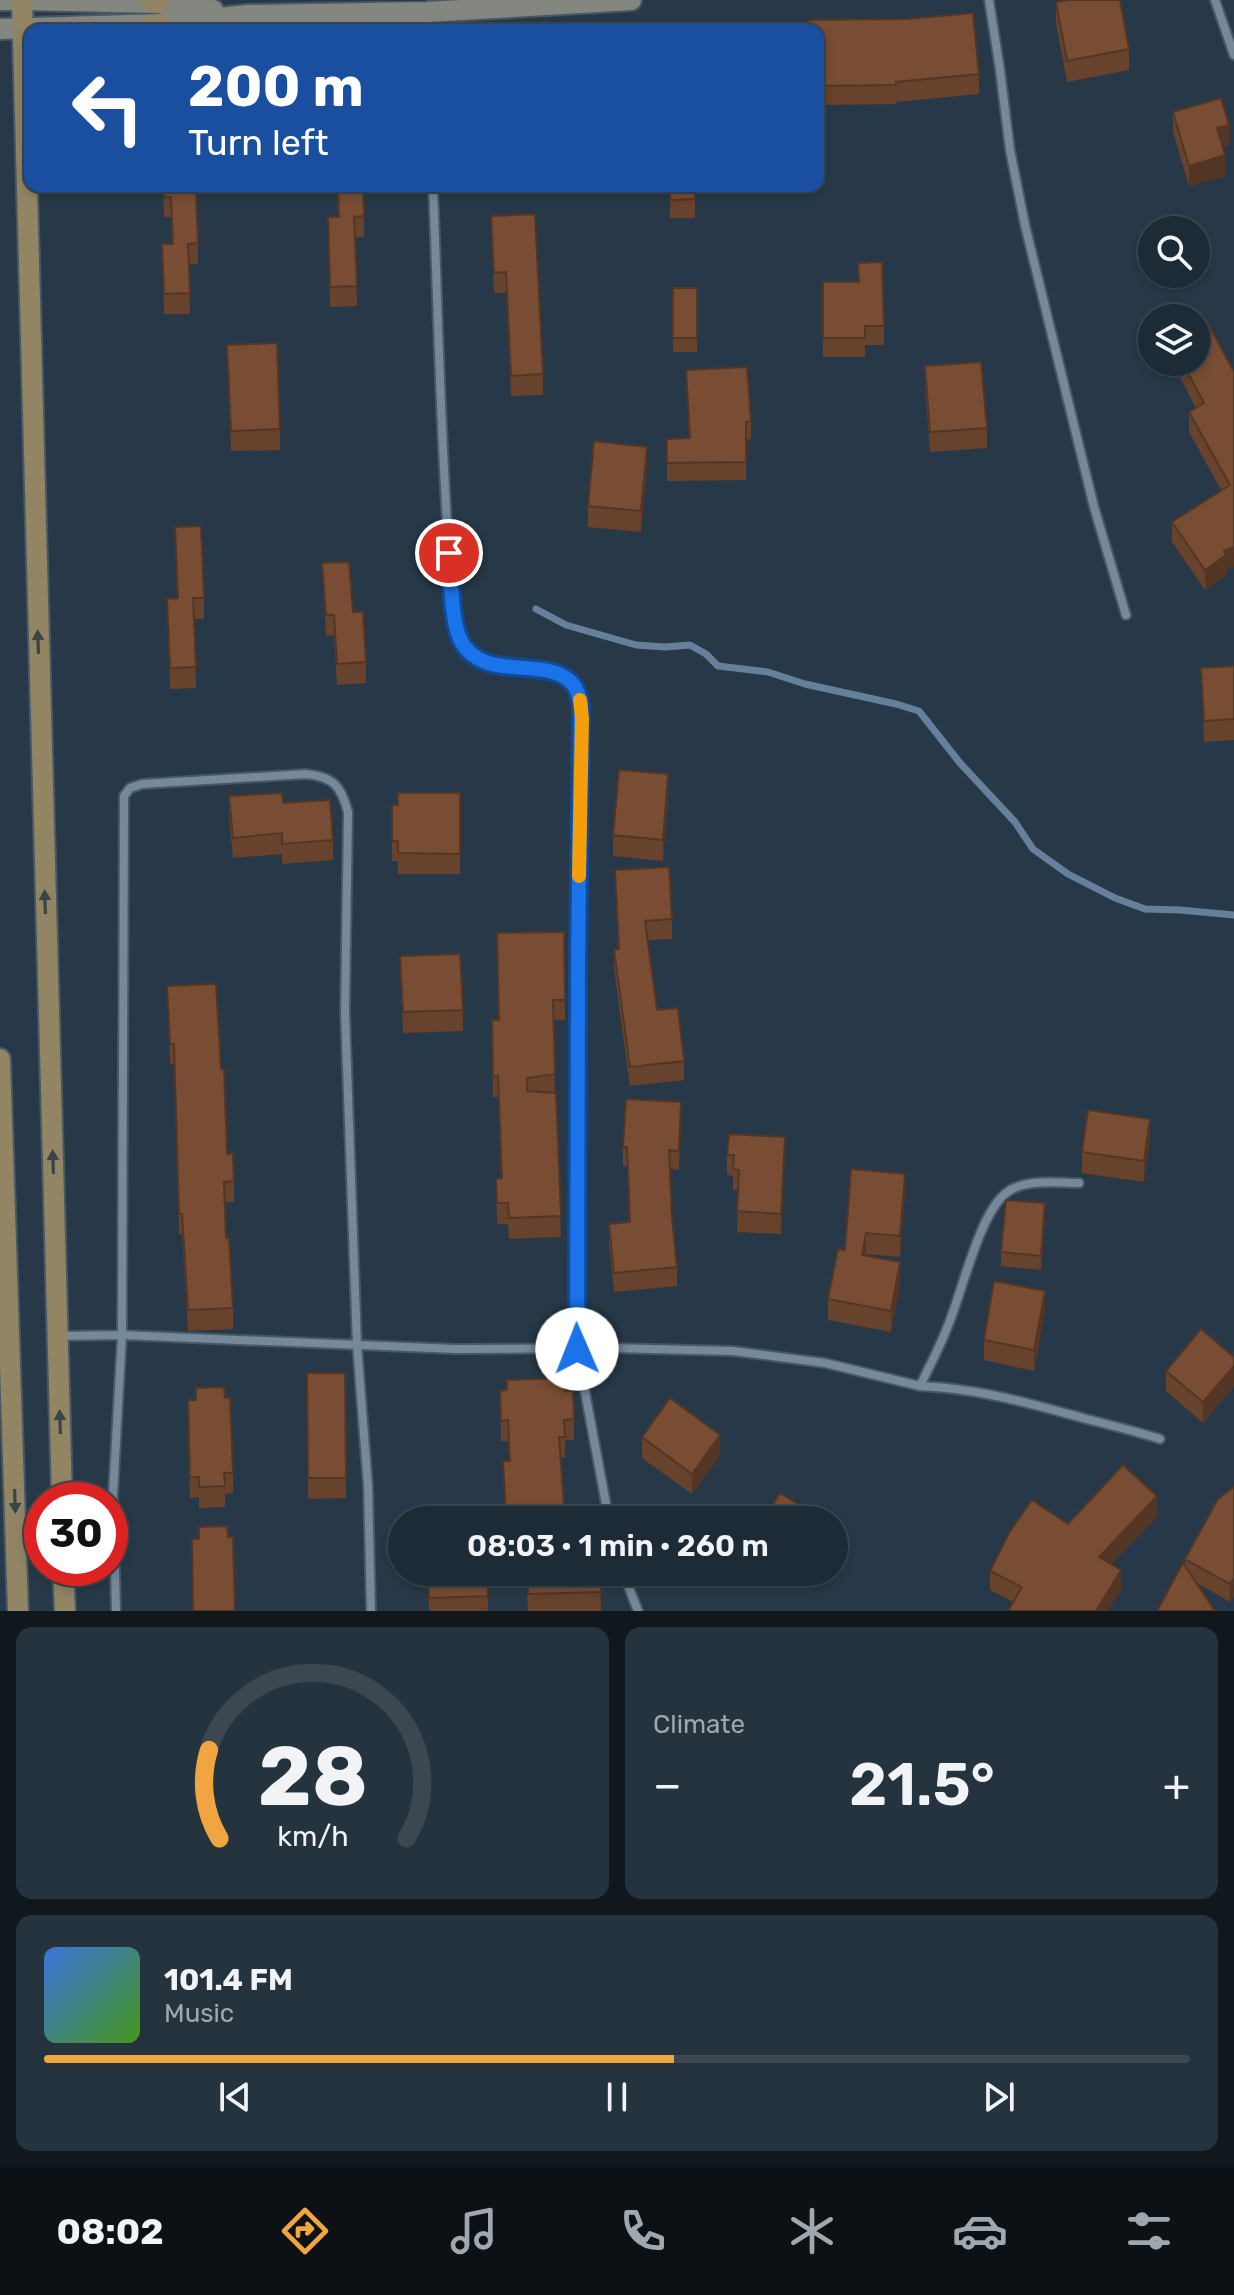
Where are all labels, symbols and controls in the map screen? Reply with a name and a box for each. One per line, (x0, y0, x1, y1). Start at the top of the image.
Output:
text: 200 m (188, 54, 364, 120)
icon: left (56, 56, 160, 160)
text: Turn left (188, 121, 329, 164)
map controls (1138, 216, 1210, 376)
button: search (1138, 216, 1210, 288)
button: layers (1138, 304, 1210, 376)
pin (415, 519, 483, 587)
icon: arrive (427, 531, 471, 575)
one-way arrow (32, 629, 44, 654)
one-way arrow (39, 889, 52, 914)
one-way arrow (46, 1149, 59, 1174)
position arrow (535, 1307, 619, 1391)
one-way arrow (53, 1409, 66, 1434)
speed limit sign: 30 (24, 1482, 128, 1586)
one-way arrow (9, 1489, 22, 1514)
text: 08:03 · 1 min · 260 m (467, 1528, 769, 1564)
text: Climate (653, 1709, 745, 1740)
text: 28 (257, 1727, 368, 1826)
text: 21.5° (849, 1749, 995, 1820)
text: − (653, 1759, 682, 1811)
text: + (1163, 1759, 1190, 1811)
text: km/h (277, 1819, 348, 1853)
text: 101.4 FM (164, 1962, 293, 1998)
text: Music (164, 1998, 234, 2029)
icon: previous (213, 2075, 257, 2119)
icon: pause (595, 2075, 639, 2119)
icon: next (977, 2075, 1021, 2119)
icon: directions (277, 2203, 333, 2259)
icon: music (446, 2203, 502, 2259)
icon: phone (615, 2203, 671, 2259)
icon: climate (784, 2203, 840, 2259)
icon: car (952, 2203, 1008, 2259)
icon: filters (1121, 2203, 1177, 2259)
text: 08:02 (56, 2210, 164, 2253)

